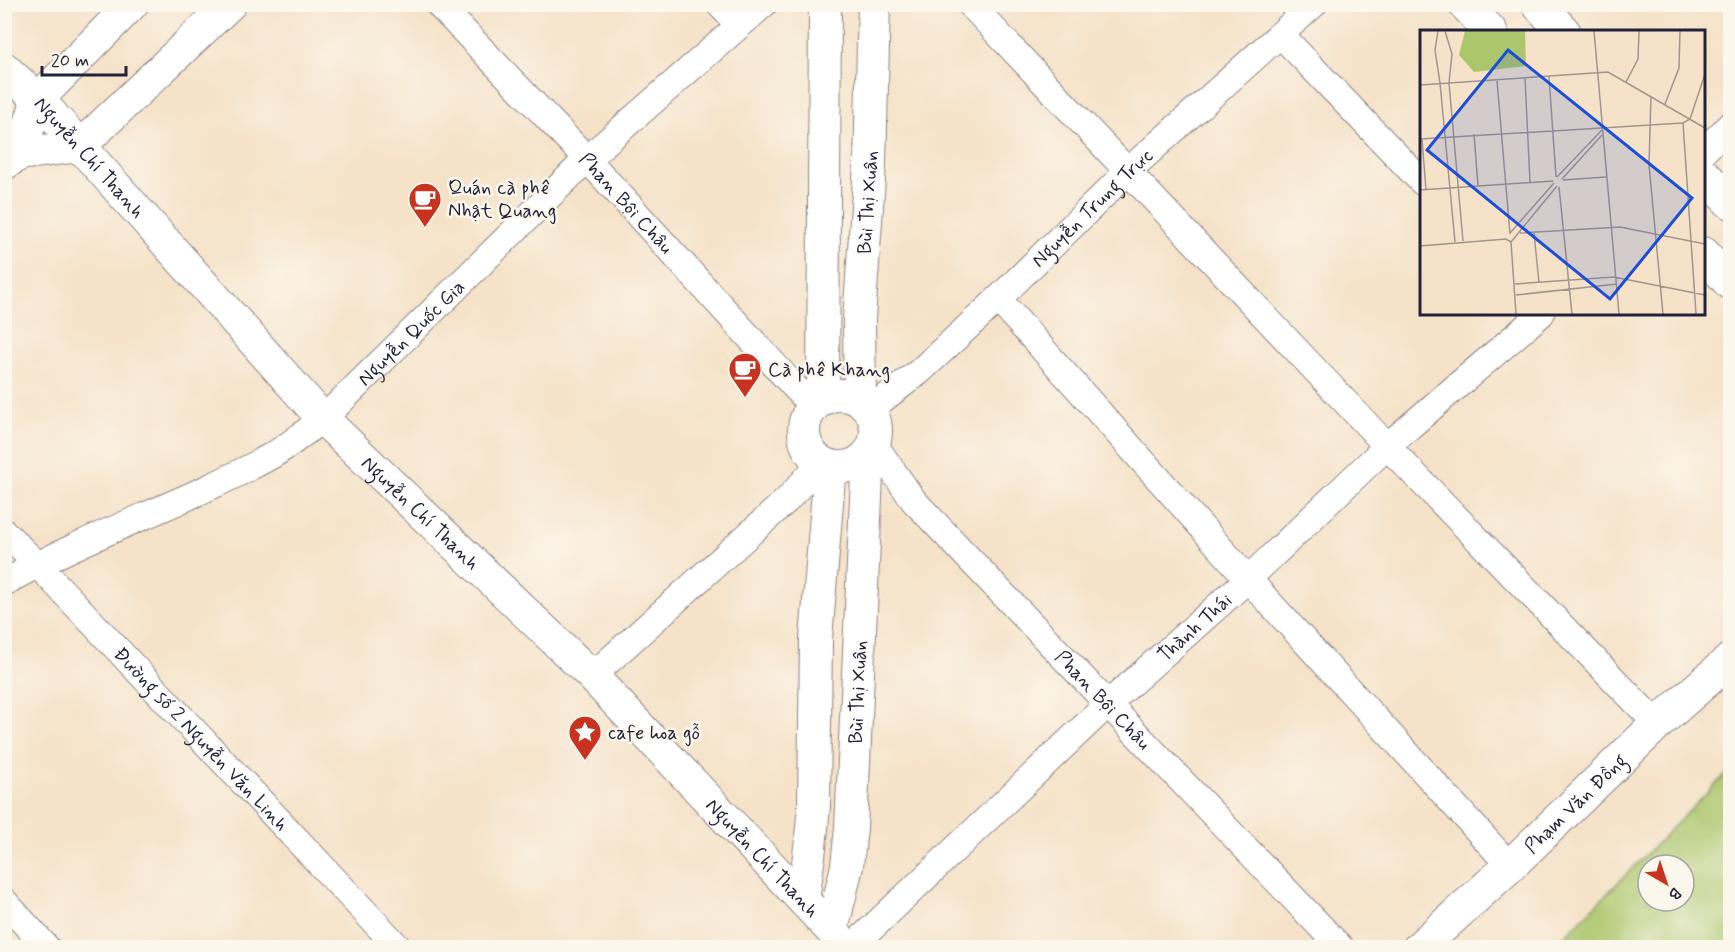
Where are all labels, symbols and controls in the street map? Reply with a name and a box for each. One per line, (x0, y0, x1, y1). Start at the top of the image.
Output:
inset map (1420, 30, 1705, 315)
scale bar (42, 39, 126, 77)
text: 20 m (51, 49, 89, 73)
street label: Nguyễn Chí Thanh (27, 91, 150, 225)
street label: Nguyễn Trung Trực (1026, 143, 1159, 274)
street label: Phan Bội Châu (572, 147, 679, 260)
street label: Bùi Thị Xuân (852, 150, 885, 255)
place label: Quán cà phê Nhật Quang (448, 175, 556, 225)
cafe icon: Quán cà phê Nhật Quang (407, 181, 443, 228)
street label: Nguyễn Quốc Gia (352, 274, 472, 393)
cafe icon: Cà phê Khang (727, 351, 763, 398)
place label: Cà phê Khang (768, 357, 890, 384)
street label: Nguyễn Chí Thanh (355, 450, 485, 577)
street label: Thành Thái (1152, 588, 1238, 669)
street label: Bùi Thị Xuân (843, 640, 875, 744)
street label: Đường số 2 Nguyễn Văn Linh (107, 642, 294, 838)
street label: Phan Bội Châu (1048, 645, 1157, 756)
place icon: cafe hoa gỗ (567, 714, 603, 761)
place label: cafe hoa gỗ (608, 720, 700, 747)
street label: Phạm Văn Đồng (1519, 748, 1635, 860)
street label: Nguyễn Chí Thanh (699, 793, 825, 924)
north arrow (1636, 853, 1696, 913)
text: B (1664, 882, 1685, 905)

